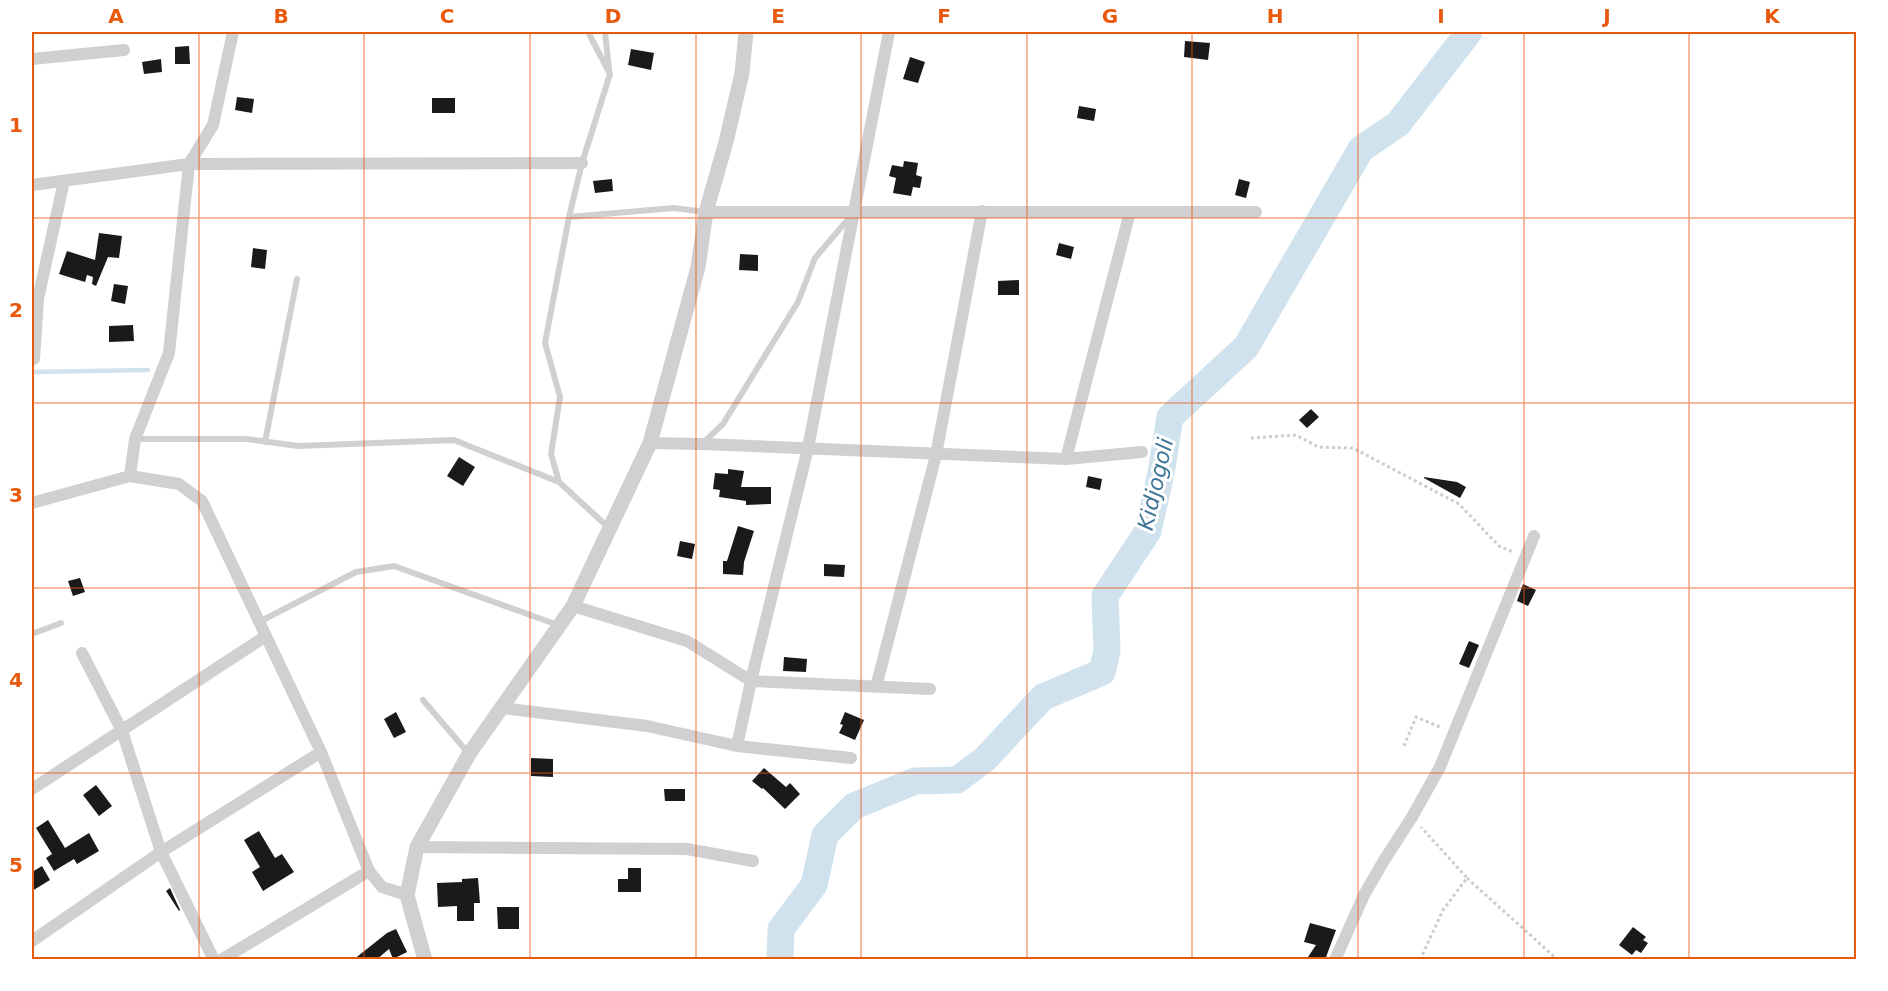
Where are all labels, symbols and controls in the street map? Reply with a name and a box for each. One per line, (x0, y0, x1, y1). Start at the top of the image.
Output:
text: A (108, 4, 124, 28)
text: B (273, 4, 289, 28)
text: C (440, 4, 454, 28)
text: D (605, 4, 621, 28)
text: E (771, 4, 785, 28)
text: F (937, 4, 951, 28)
text: G (1102, 4, 1118, 28)
text: H (1267, 4, 1283, 28)
text: I (1437, 4, 1445, 28)
text: J (1601, 4, 1611, 28)
text: K (1764, 4, 1781, 28)
text: 1 (9, 113, 23, 137)
text: 2 (9, 298, 23, 322)
water label: Kidjogoli (1133, 436, 1178, 533)
text: 3 (9, 483, 23, 507)
text: 4 (9, 668, 23, 692)
text: 5 (9, 853, 23, 877)

